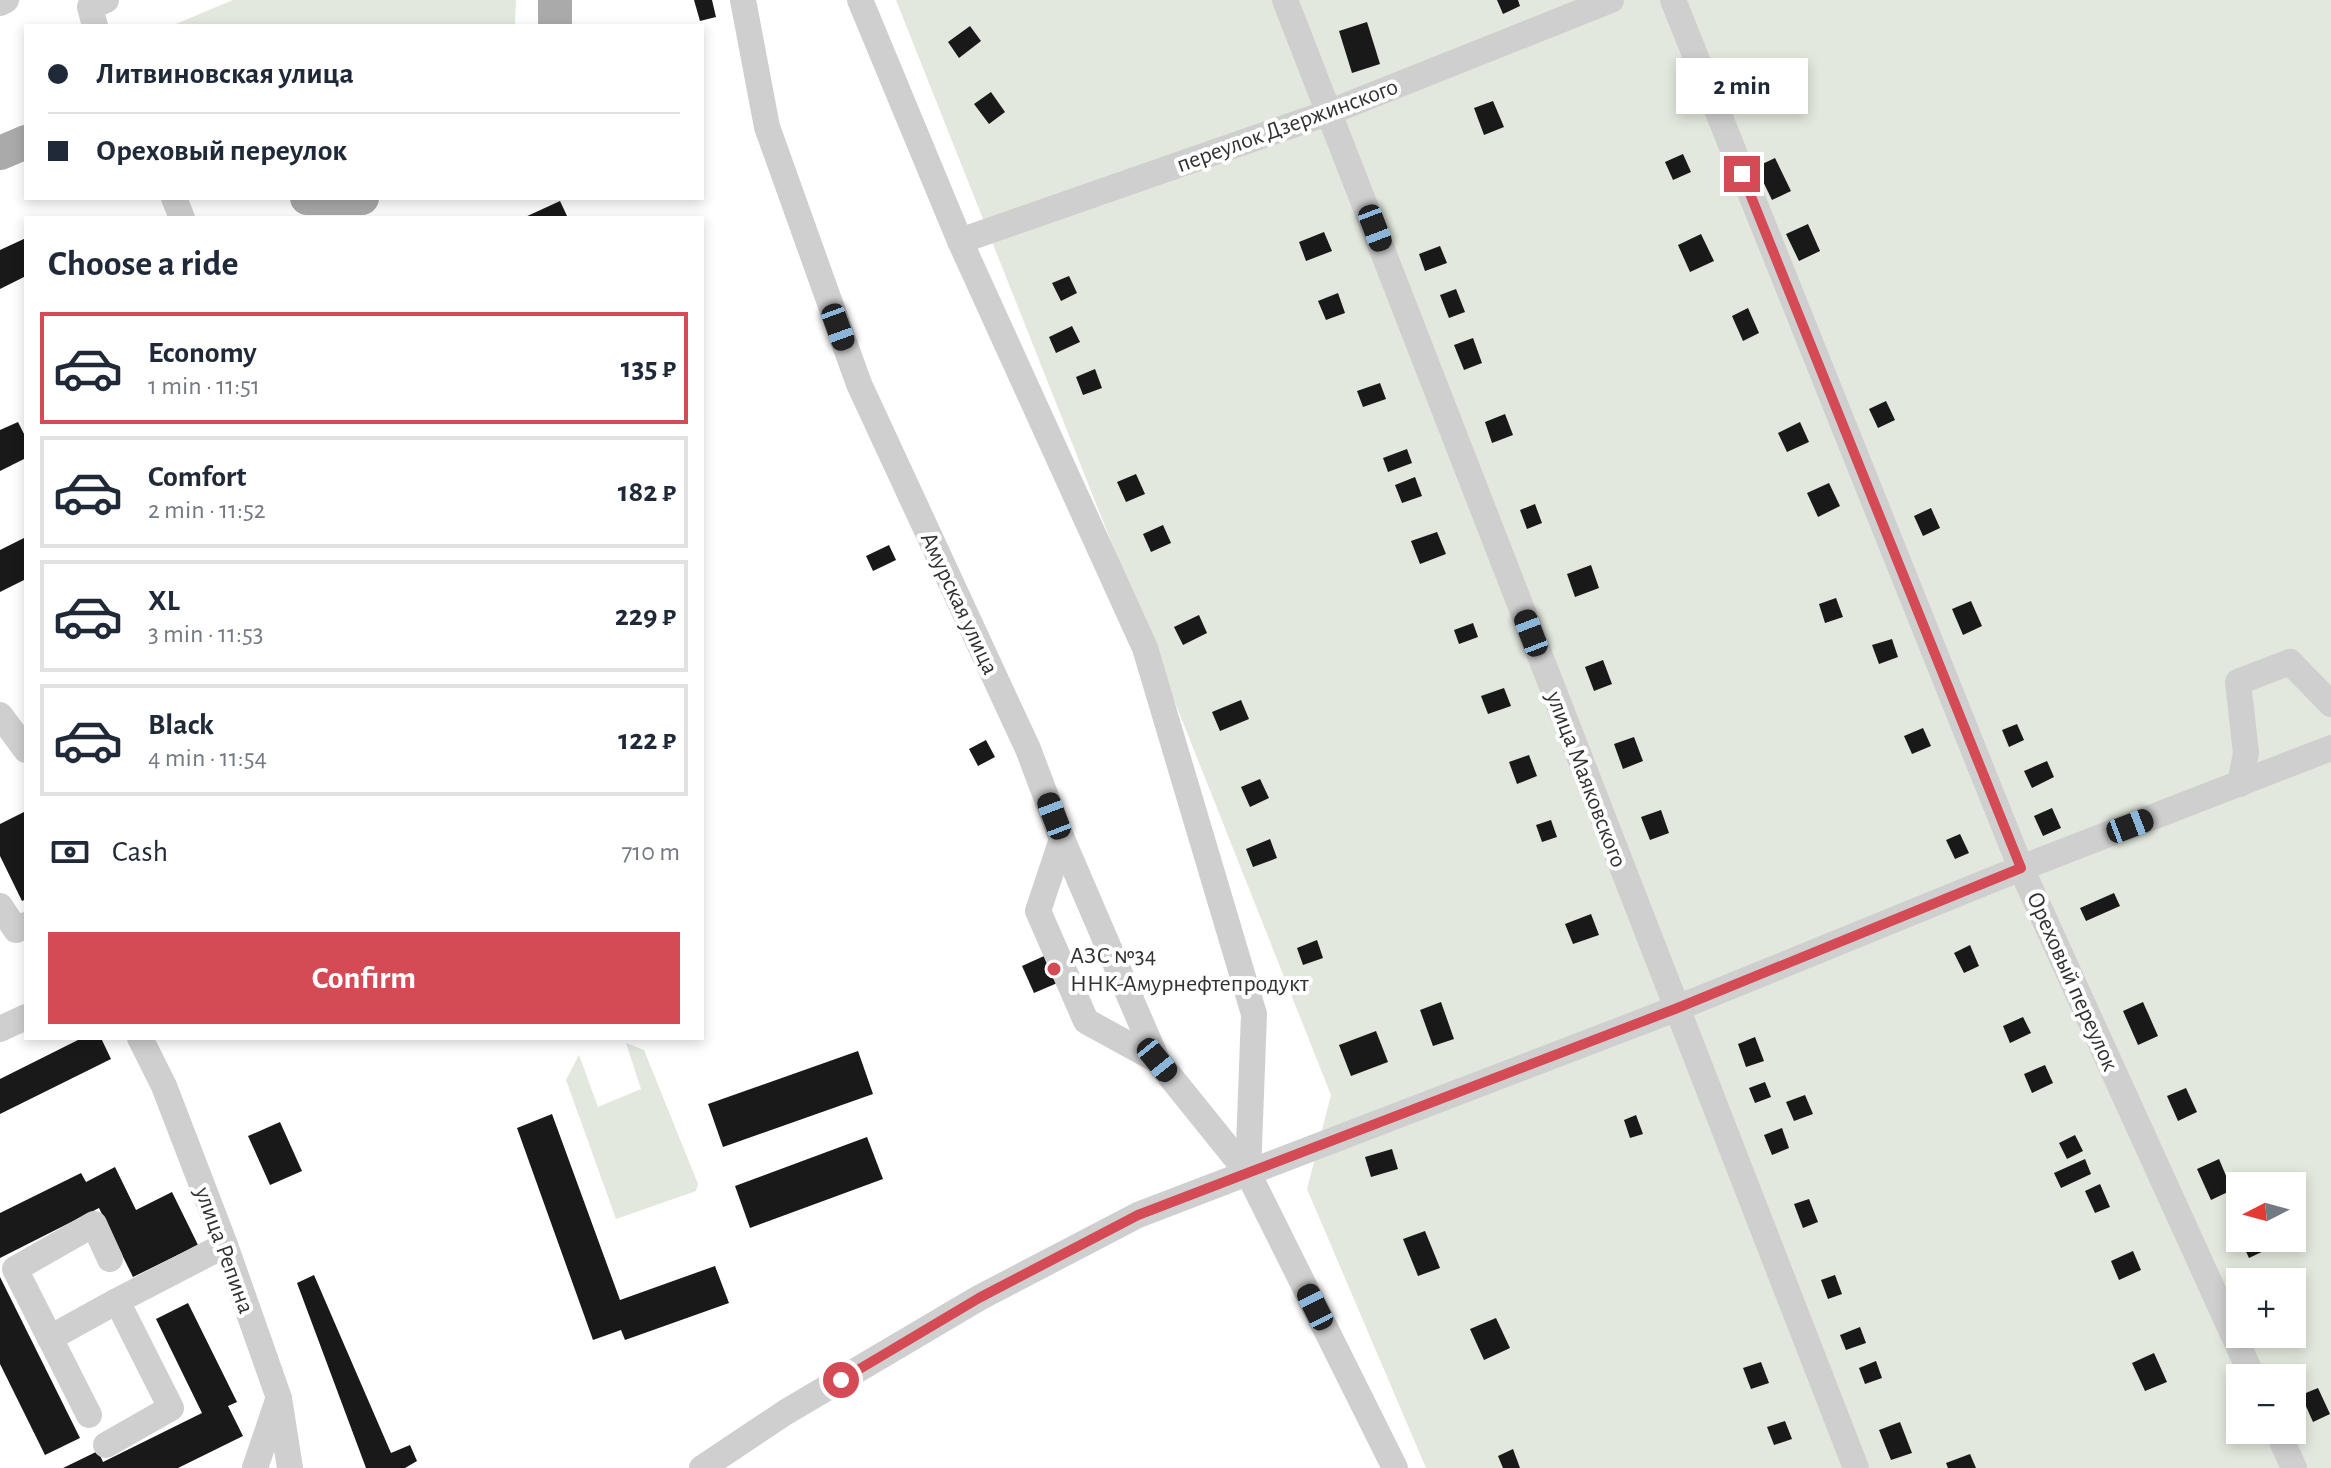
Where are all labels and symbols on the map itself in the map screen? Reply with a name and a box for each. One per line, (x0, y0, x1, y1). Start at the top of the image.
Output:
callout: 2 min (1676, 58, 1808, 114)
street label: переулок Дзержинского (1173, 75, 1401, 177)
route end (1724, 156, 1760, 192)
car (1355, 201, 1395, 255)
car (819, 300, 857, 354)
street label: Амурская улица (916, 529, 1002, 678)
car (1511, 606, 1551, 660)
street label: улица Маяковского (1541, 687, 1631, 871)
car (1034, 789, 1074, 843)
car (2103, 806, 2157, 846)
street label: Ореховый переулок (2022, 888, 2122, 1075)
place label: АЗС №34 ННК-Амурнефтепродукт (1070, 944, 1309, 996)
marker: АЗС №34 ННК-Амурнефтепродукт (1045, 960, 1063, 978)
car (1133, 1034, 1181, 1086)
north arrow (2226, 1172, 2306, 1252)
street label: улица Репина (190, 1183, 258, 1317)
car (1293, 1280, 1337, 1334)
route start (823, 1362, 859, 1398)

